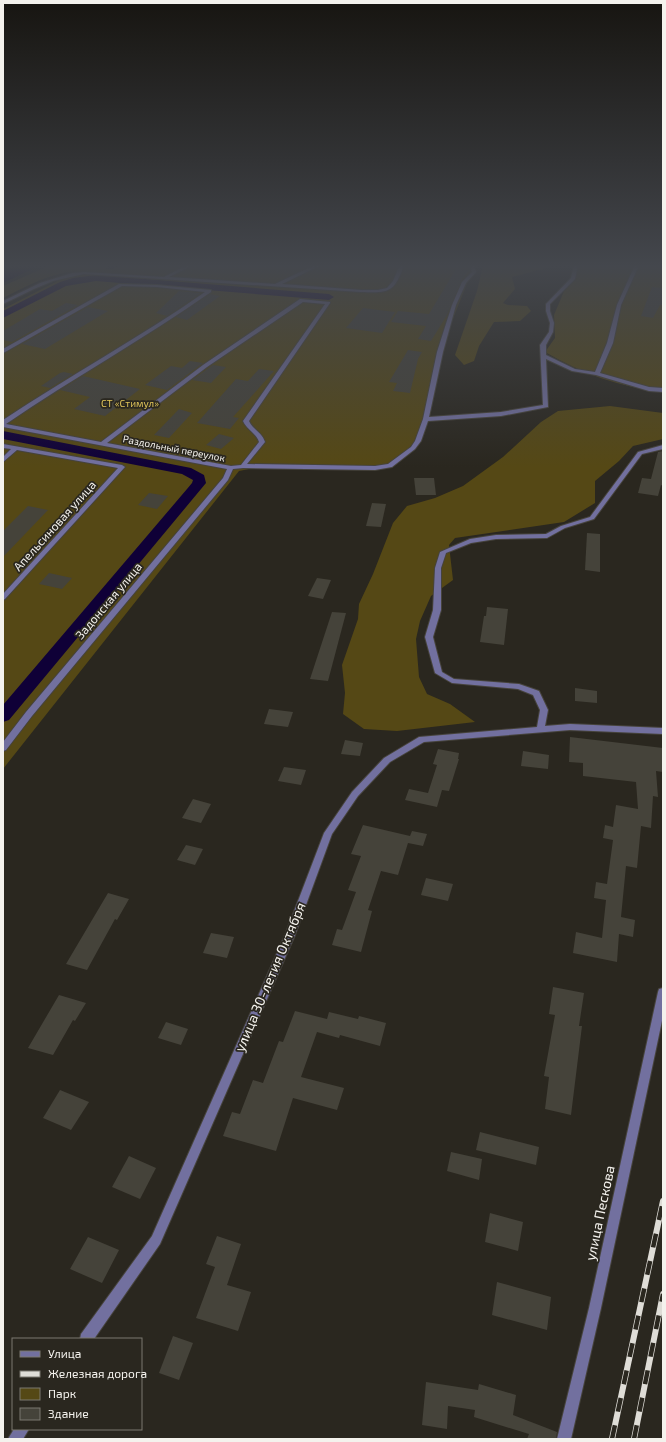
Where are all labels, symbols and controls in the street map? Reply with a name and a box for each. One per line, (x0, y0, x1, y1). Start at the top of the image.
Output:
park label: СТ «Стимул» (101, 397, 159, 410)
street label: Раздольный переулок (122, 432, 227, 465)
street label: Апельсиновая улица (10, 477, 99, 574)
street label: Задонская улица (72, 559, 145, 642)
street label: улица 30-летия Октября (230, 899, 309, 1054)
street label: улица Пескова (581, 1164, 618, 1262)
legend (12, 1338, 142, 1430)
text: Улица (48, 1346, 81, 1360)
text: Железная дорога (48, 1366, 147, 1380)
text: Парк (48, 1386, 77, 1400)
text: Здание (48, 1406, 89, 1420)

